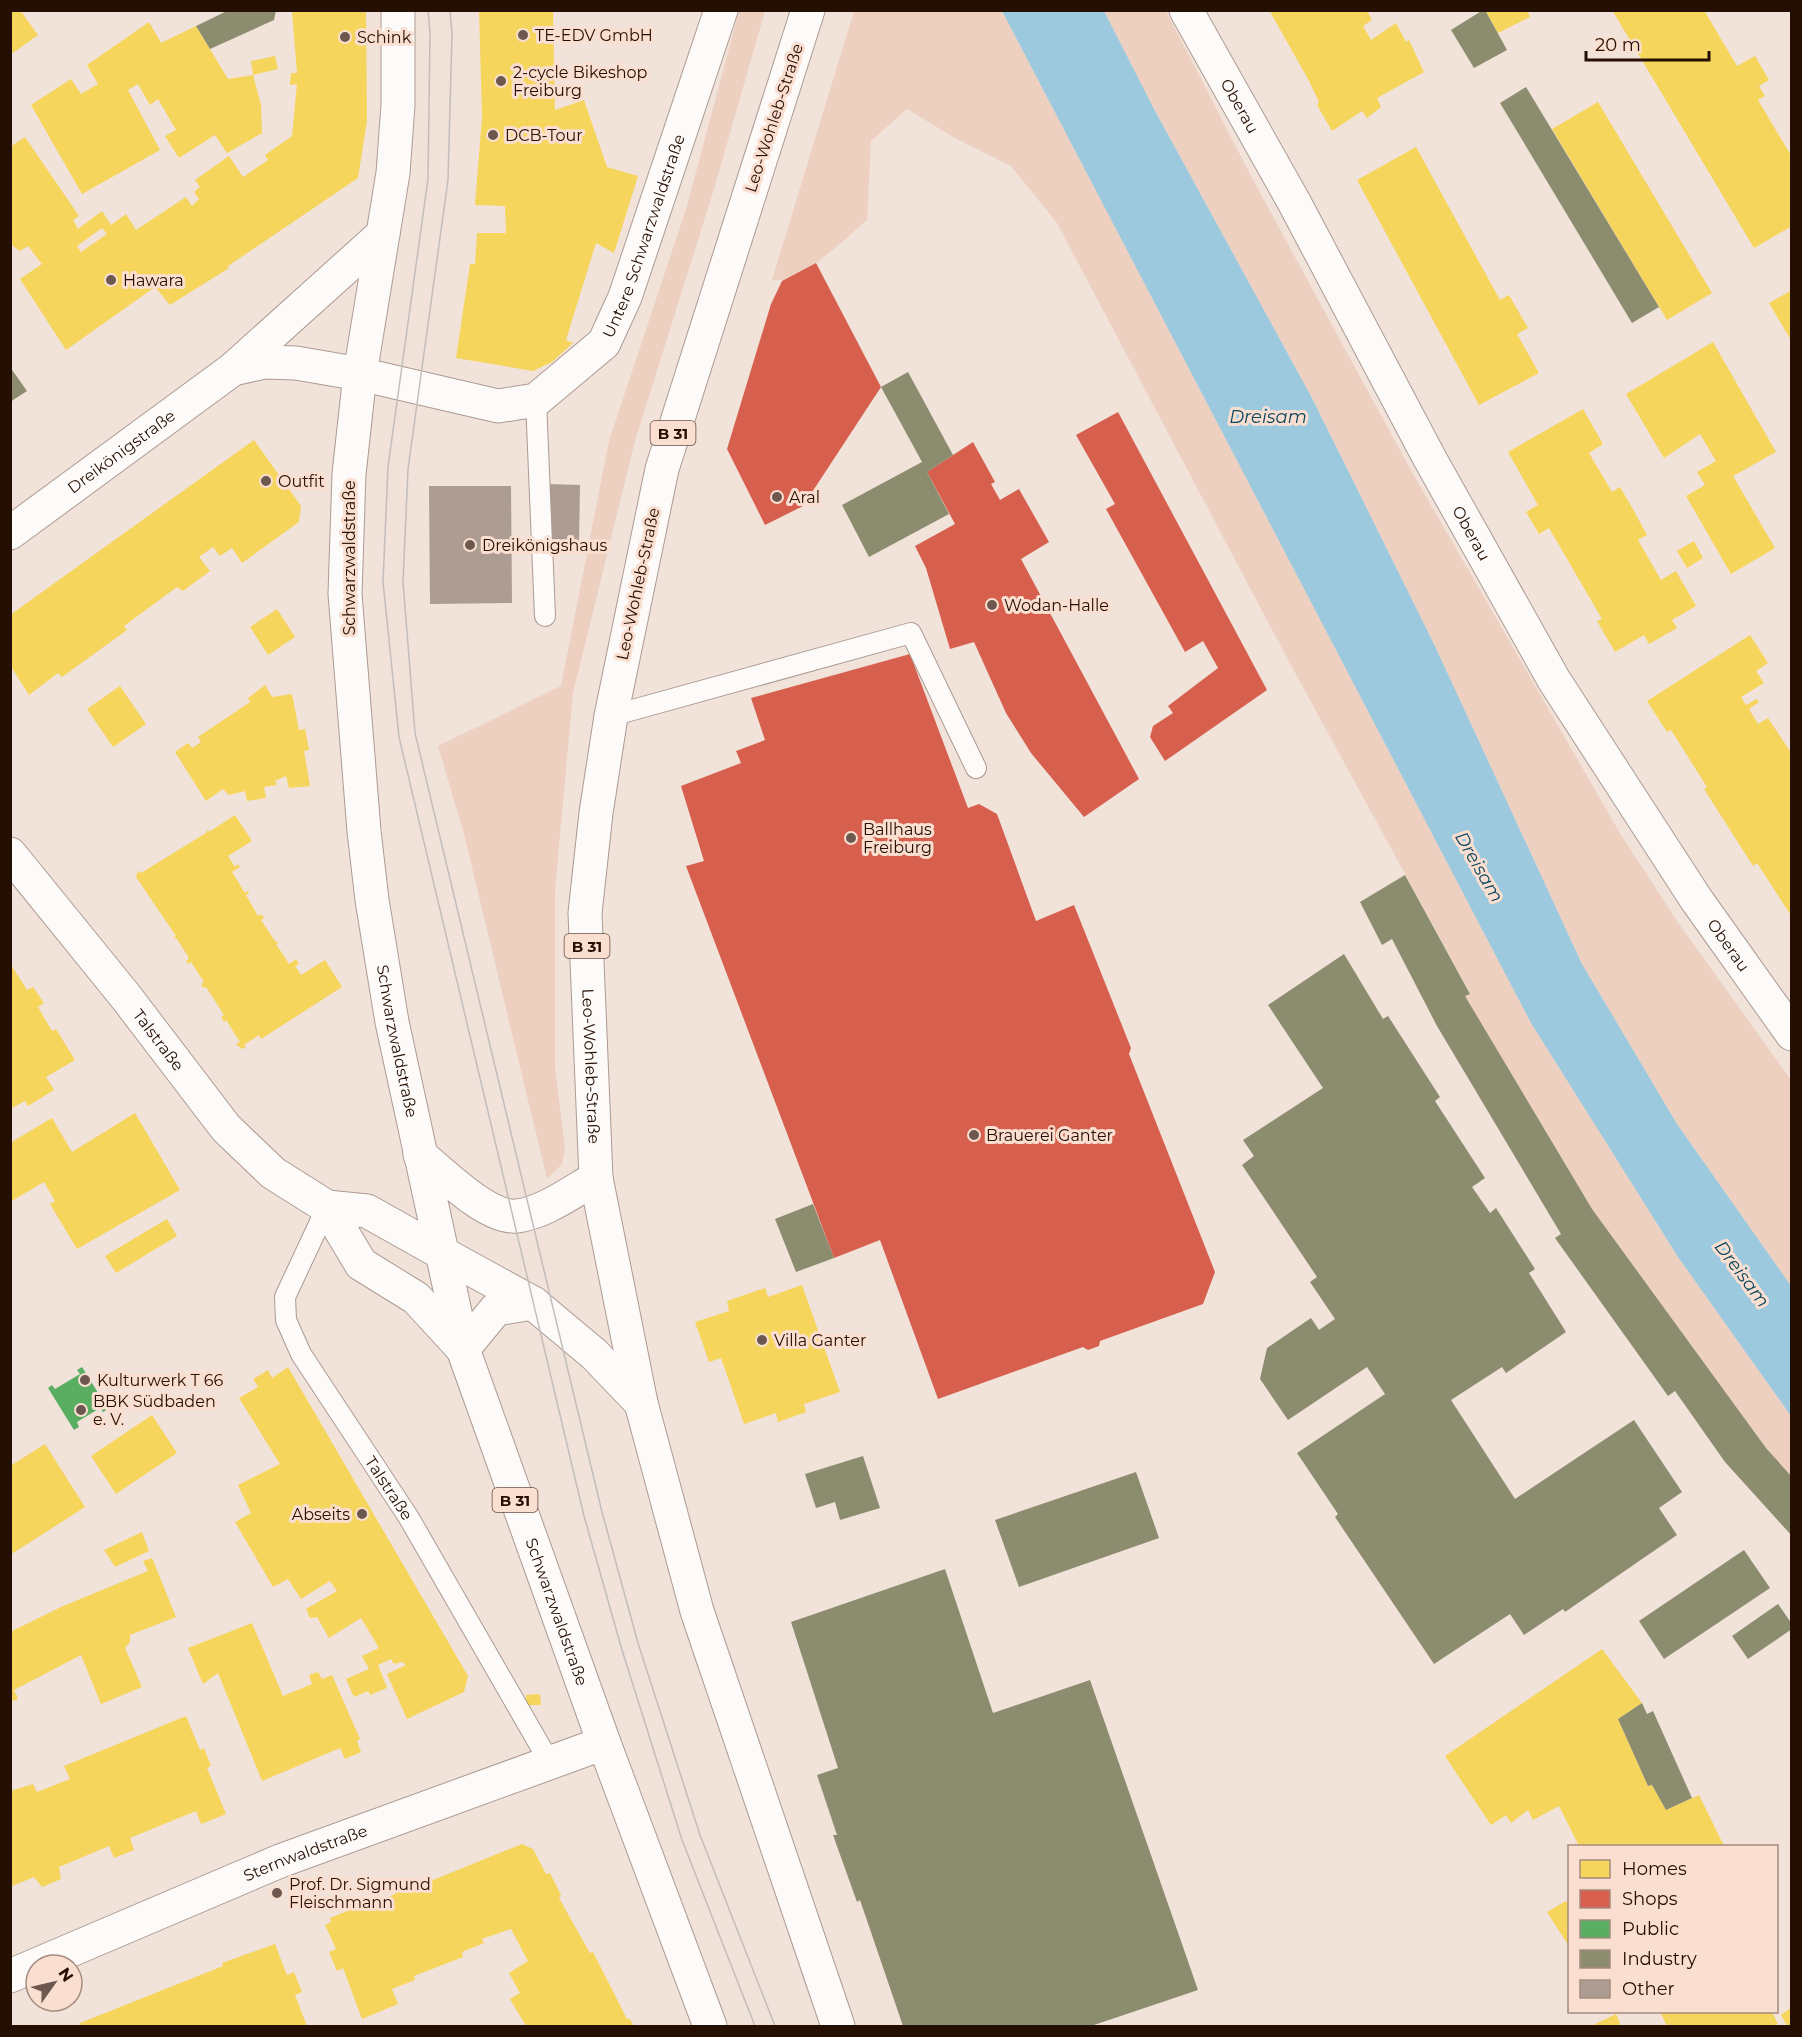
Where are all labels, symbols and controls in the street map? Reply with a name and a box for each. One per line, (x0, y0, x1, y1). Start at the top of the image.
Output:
scale bar (1586, 24, 1709, 62)
place label: TE-EDV GmbH (535, 26, 653, 45)
place label: Schink (357, 28, 412, 47)
marker: TE-EDV GmbH (516, 28, 530, 42)
marker: Schink (338, 30, 352, 44)
text: 20 m (1595, 34, 1641, 56)
street label: Leo-Wohleb-Straße (741, 41, 807, 195)
place label: 2-cycle Bikeshop Freiburg (513, 63, 648, 100)
marker: 2-cycle Bikeshop Freiburg (494, 74, 508, 88)
street label: Oberau (1217, 75, 1263, 137)
place label: DCB-Tour (505, 126, 583, 145)
marker: DCB-Tour (486, 128, 500, 142)
street label: Untere Schwarzwaldstraße (598, 132, 688, 341)
place label: Hawara (123, 271, 184, 290)
marker: Hawara (104, 273, 118, 287)
street label: Dreikönigstraße (64, 405, 179, 497)
water label: Dreisam (1229, 406, 1307, 428)
road number: B 31 (650, 421, 696, 445)
place label: Outfit (278, 472, 325, 491)
marker: Outfit (259, 474, 273, 488)
street label: Schwarzwaldstraße (340, 480, 359, 636)
place label: Aral (789, 488, 820, 507)
marker: Aral (770, 490, 784, 504)
street label: Oberau (1449, 502, 1495, 564)
street label: Leo-Wohleb-Straße (613, 506, 663, 662)
place label: Dreikönigshaus (482, 536, 608, 555)
marker: Dreikönigshaus (463, 538, 477, 552)
place label: Wodan-Halle (1004, 596, 1109, 615)
marker: Wodan-Halle (985, 598, 999, 612)
place label: Ballhaus Freiburg (863, 820, 932, 857)
water label: Dreisam (1450, 828, 1508, 906)
marker: Ballhaus Freiburg (844, 831, 858, 845)
street label: Oberau (1704, 915, 1754, 975)
road number: B 31 (564, 934, 610, 958)
street label: Schwarzwaldstraße (373, 963, 422, 1119)
street label: Leo-Wohleb-Straße (579, 988, 604, 1144)
street label: Talstraße (129, 1005, 188, 1074)
place label: Brauerei Ganter (986, 1126, 1113, 1145)
marker: Brauerei Ganter (967, 1128, 981, 1142)
water label: Dreisam (1710, 1236, 1774, 1312)
place label: Villa Ganter (774, 1331, 866, 1350)
marker: Villa Ganter (755, 1333, 769, 1347)
place label: Kulturwerk T 66 (97, 1371, 224, 1390)
marker: Kulturwerk T 66 (78, 1373, 92, 1387)
place label: BBK Südbaden e. V. (93, 1392, 216, 1429)
marker: BBK Südbaden e. V. (74, 1403, 88, 1417)
street label: Talstraße (361, 1453, 417, 1524)
road number: B 31 (492, 1488, 538, 1512)
place label: Abseits (292, 1505, 350, 1524)
marker: Abseits (355, 1507, 369, 1521)
street label: Schwarzwaldstraße (522, 1535, 592, 1688)
street label: Sternwaldstraße (240, 1821, 370, 1885)
legend (1568, 1845, 1778, 2013)
text: Homes (1622, 1858, 1687, 1880)
place label: Prof. Dr. Sigmund Fleischmann (289, 1875, 431, 1912)
marker: Prof. Dr. Sigmund Fleischmann (270, 1886, 284, 1900)
text: Shops (1622, 1888, 1678, 1910)
text: Public (1622, 1918, 1679, 1940)
text: Industry (1622, 1948, 1697, 1970)
north arrow (24, 1953, 84, 2013)
text: N (55, 1964, 78, 1986)
text: Other (1622, 1978, 1675, 2000)

